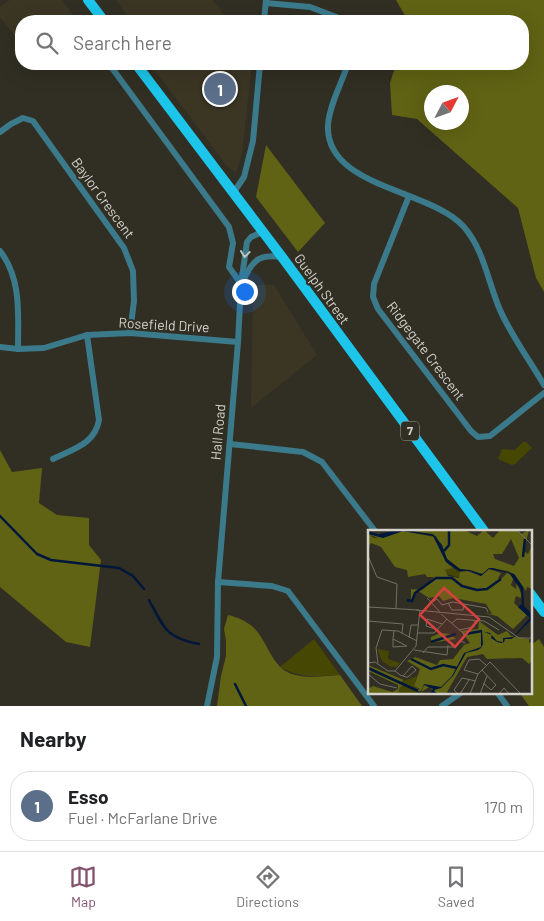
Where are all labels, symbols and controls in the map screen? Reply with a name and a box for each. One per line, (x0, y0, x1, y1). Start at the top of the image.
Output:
search box (15, 15, 529, 70)
icon: search (33, 29, 61, 57)
text: Search here (73, 31, 172, 54)
pin: 1 (204, 70, 236, 108)
north arrow (424, 85, 469, 130)
street label: Baylor Crescent (68, 154, 138, 242)
one-way arrow (240, 250, 251, 258)
street label: Guelph Street (291, 250, 354, 327)
your location (232, 279, 258, 305)
street label: Ridgegate Crescent (384, 298, 469, 403)
street label: Rosefield Drive (118, 314, 210, 335)
street label: Hall Road (207, 403, 228, 461)
road number: 7 (401, 422, 419, 441)
inset map (368, 530, 532, 694)
text: Nearby (20, 726, 86, 751)
text: Esso (68, 785, 109, 808)
text: 1 (34, 797, 40, 816)
text: 170 m (484, 797, 523, 816)
text: Fuel · McFarlane Drive (68, 808, 217, 827)
tab: Map (69, 863, 97, 910)
tab: Directions (236, 863, 299, 910)
tab: Saved (438, 863, 475, 910)

